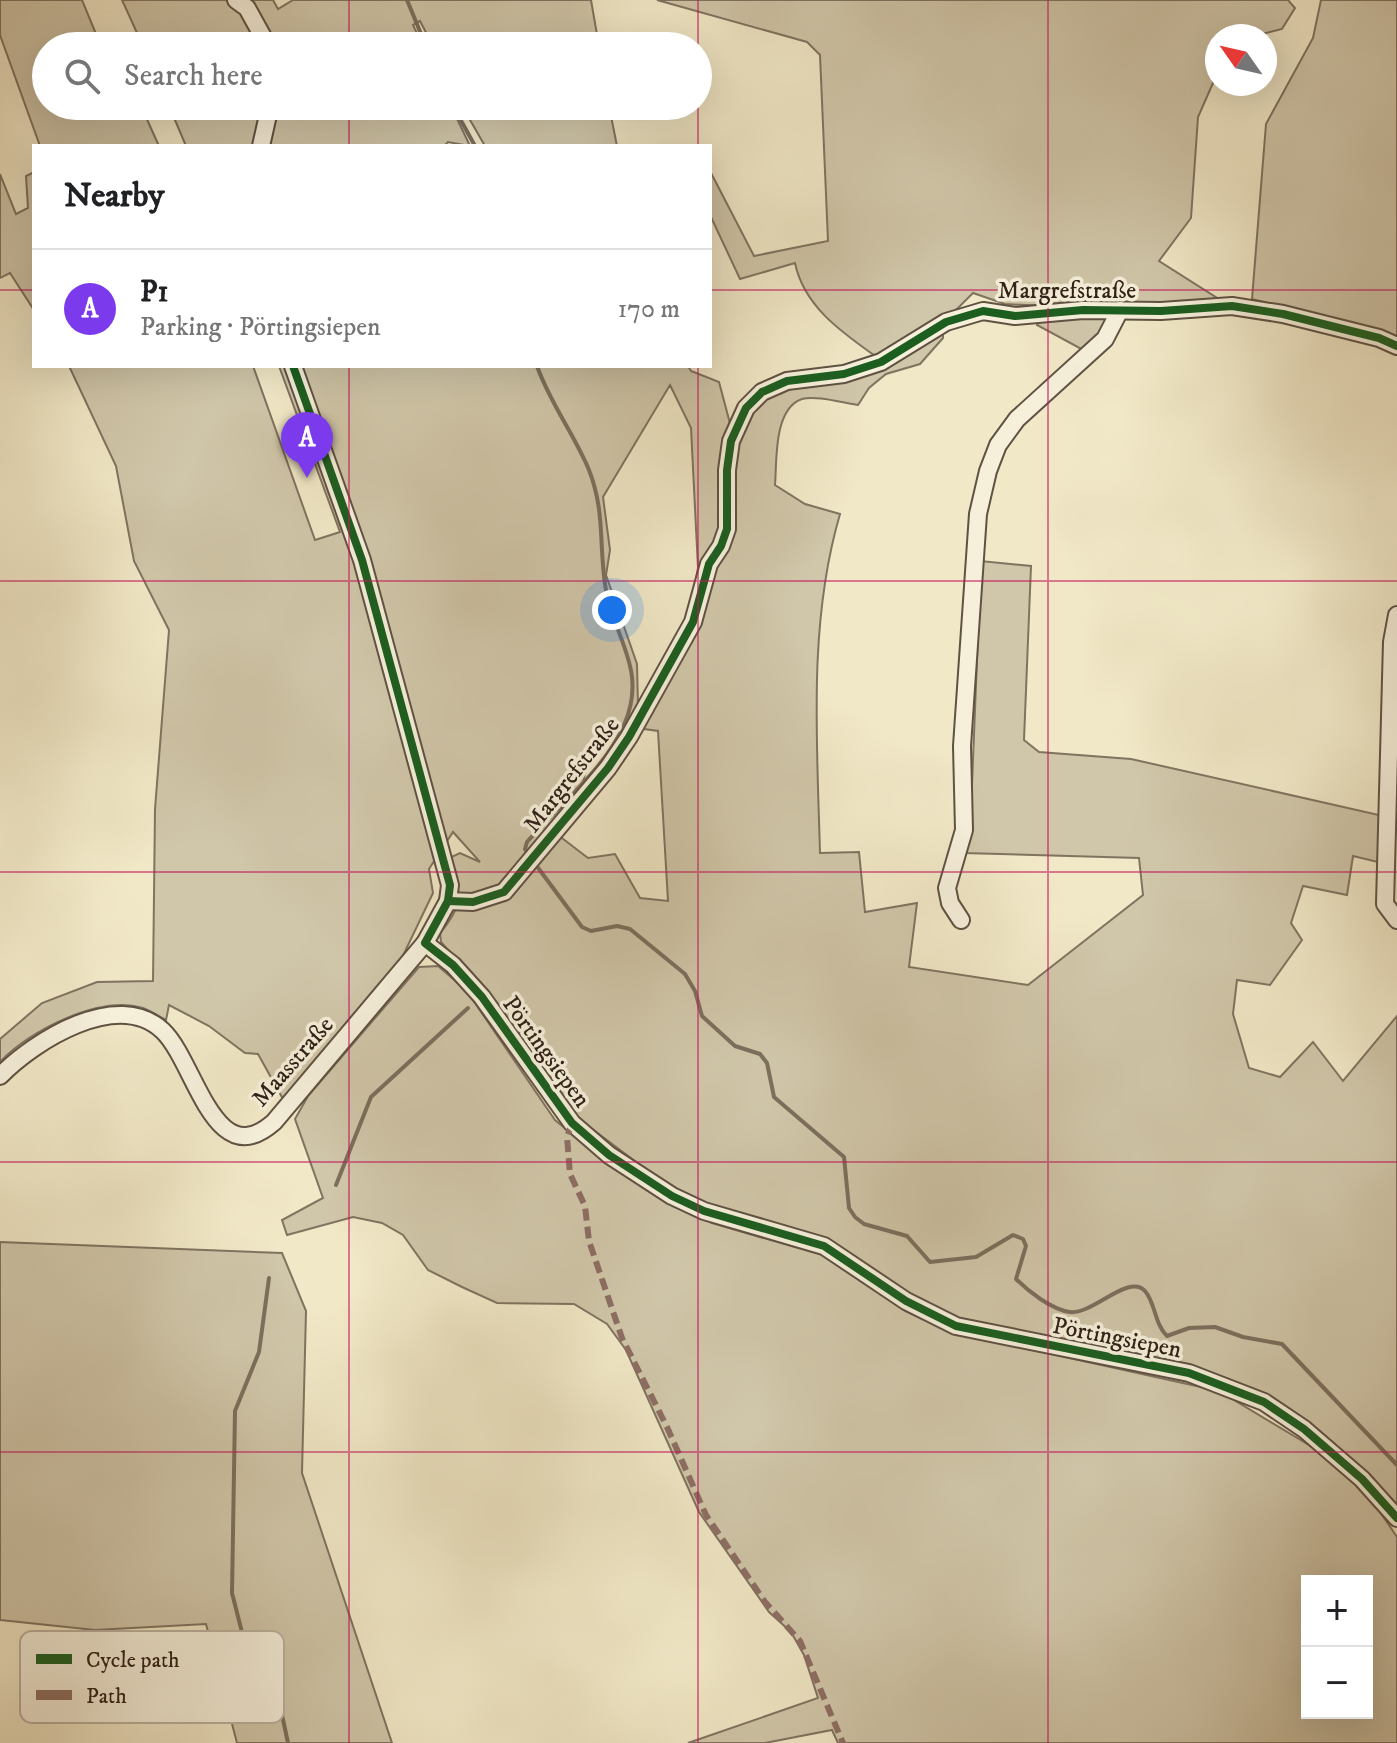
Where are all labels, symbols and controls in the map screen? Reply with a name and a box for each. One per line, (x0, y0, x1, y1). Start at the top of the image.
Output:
north arrow (1205, 24, 1277, 96)
search box (32, 32, 712, 120)
icon: search (60, 54, 104, 98)
text: Search here (124, 58, 263, 95)
text: Nearby (64, 175, 165, 217)
text: P1 (140, 274, 168, 311)
street label: Margrefstraße (998, 276, 1136, 306)
text: A (82, 293, 98, 326)
text: 170 m (618, 293, 680, 326)
text: Parking · Pörtingsiepen (140, 311, 381, 344)
pin: A (281, 412, 333, 478)
your location (592, 590, 632, 630)
street label: Margrefstraße (518, 711, 627, 839)
street label: Pörtingsiepen (495, 990, 597, 1114)
street label: Maasstraße (246, 1011, 340, 1113)
street label: Pörtingsiepen (1050, 1311, 1184, 1365)
map controls (1301, 1575, 1373, 1719)
button: + (1301, 1575, 1373, 1647)
legend (20, 1631, 284, 1723)
text: Cycle path (86, 1647, 180, 1674)
button: − (1301, 1647, 1373, 1719)
text: Path (86, 1683, 127, 1710)

